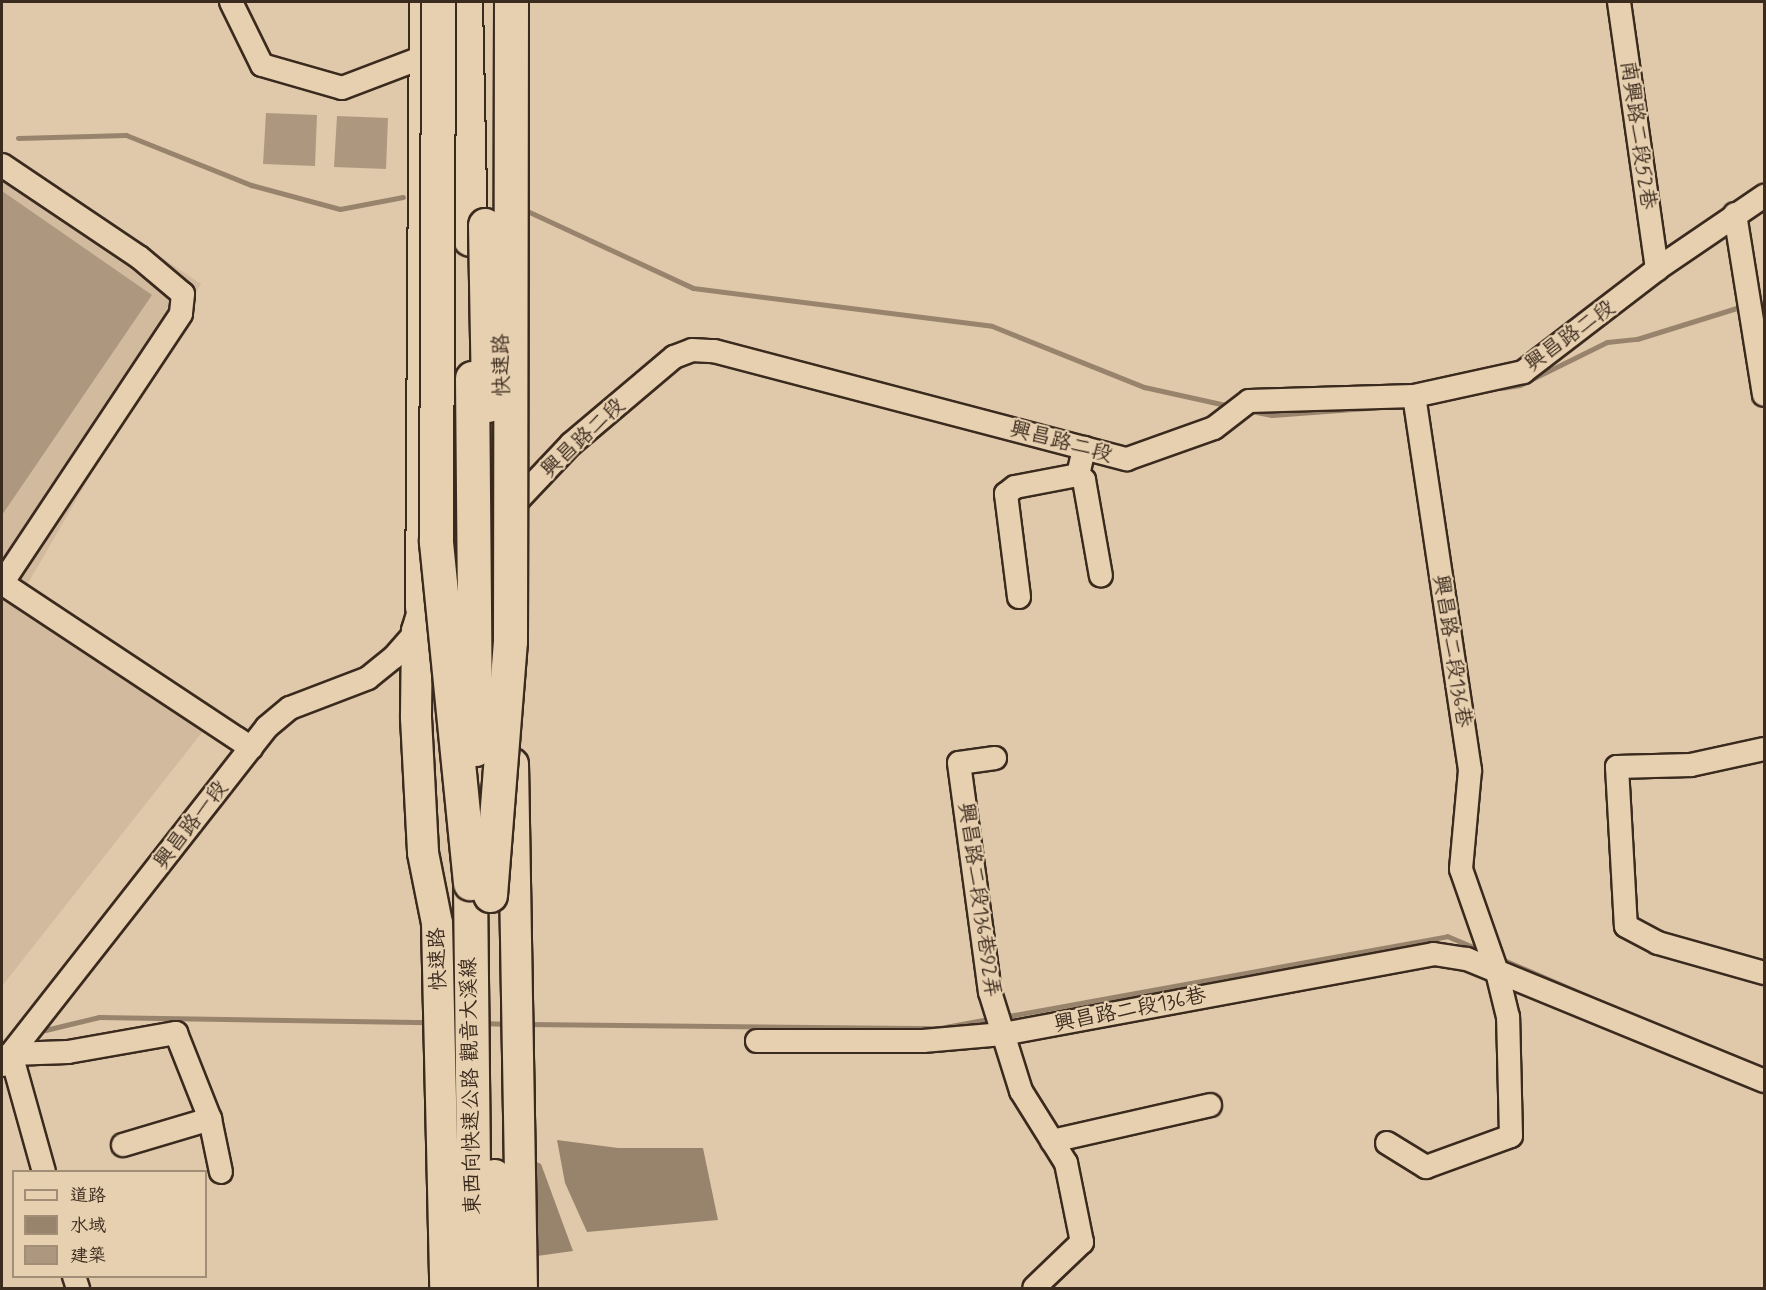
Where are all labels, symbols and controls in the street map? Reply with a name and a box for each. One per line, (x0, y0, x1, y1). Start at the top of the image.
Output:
street label: 南興路二段52巷 (1615, 59, 1661, 211)
street label: 興昌路二段 (1520, 295, 1620, 377)
street label: 快速路 (489, 333, 515, 397)
street label: 興昌路二段 (536, 393, 630, 483)
street label: 興昌路二段 (1007, 416, 1115, 468)
street label: 興昌路二段136巷 (1427, 573, 1477, 729)
street label: 興昌路一段 (149, 776, 233, 874)
street label: 興昌路二段136巷92弄 (953, 801, 1005, 999)
street label: 快速路 (424, 927, 452, 991)
street label: 東西向快速公路 觀音大溪線 (456, 957, 486, 1215)
street label: 興昌路二段136巷 (1052, 983, 1208, 1037)
legend (12, 1170, 207, 1278)
text: 道路 (70, 1184, 106, 1208)
text: 水域 (70, 1214, 106, 1238)
text: 建築 (70, 1244, 106, 1268)

